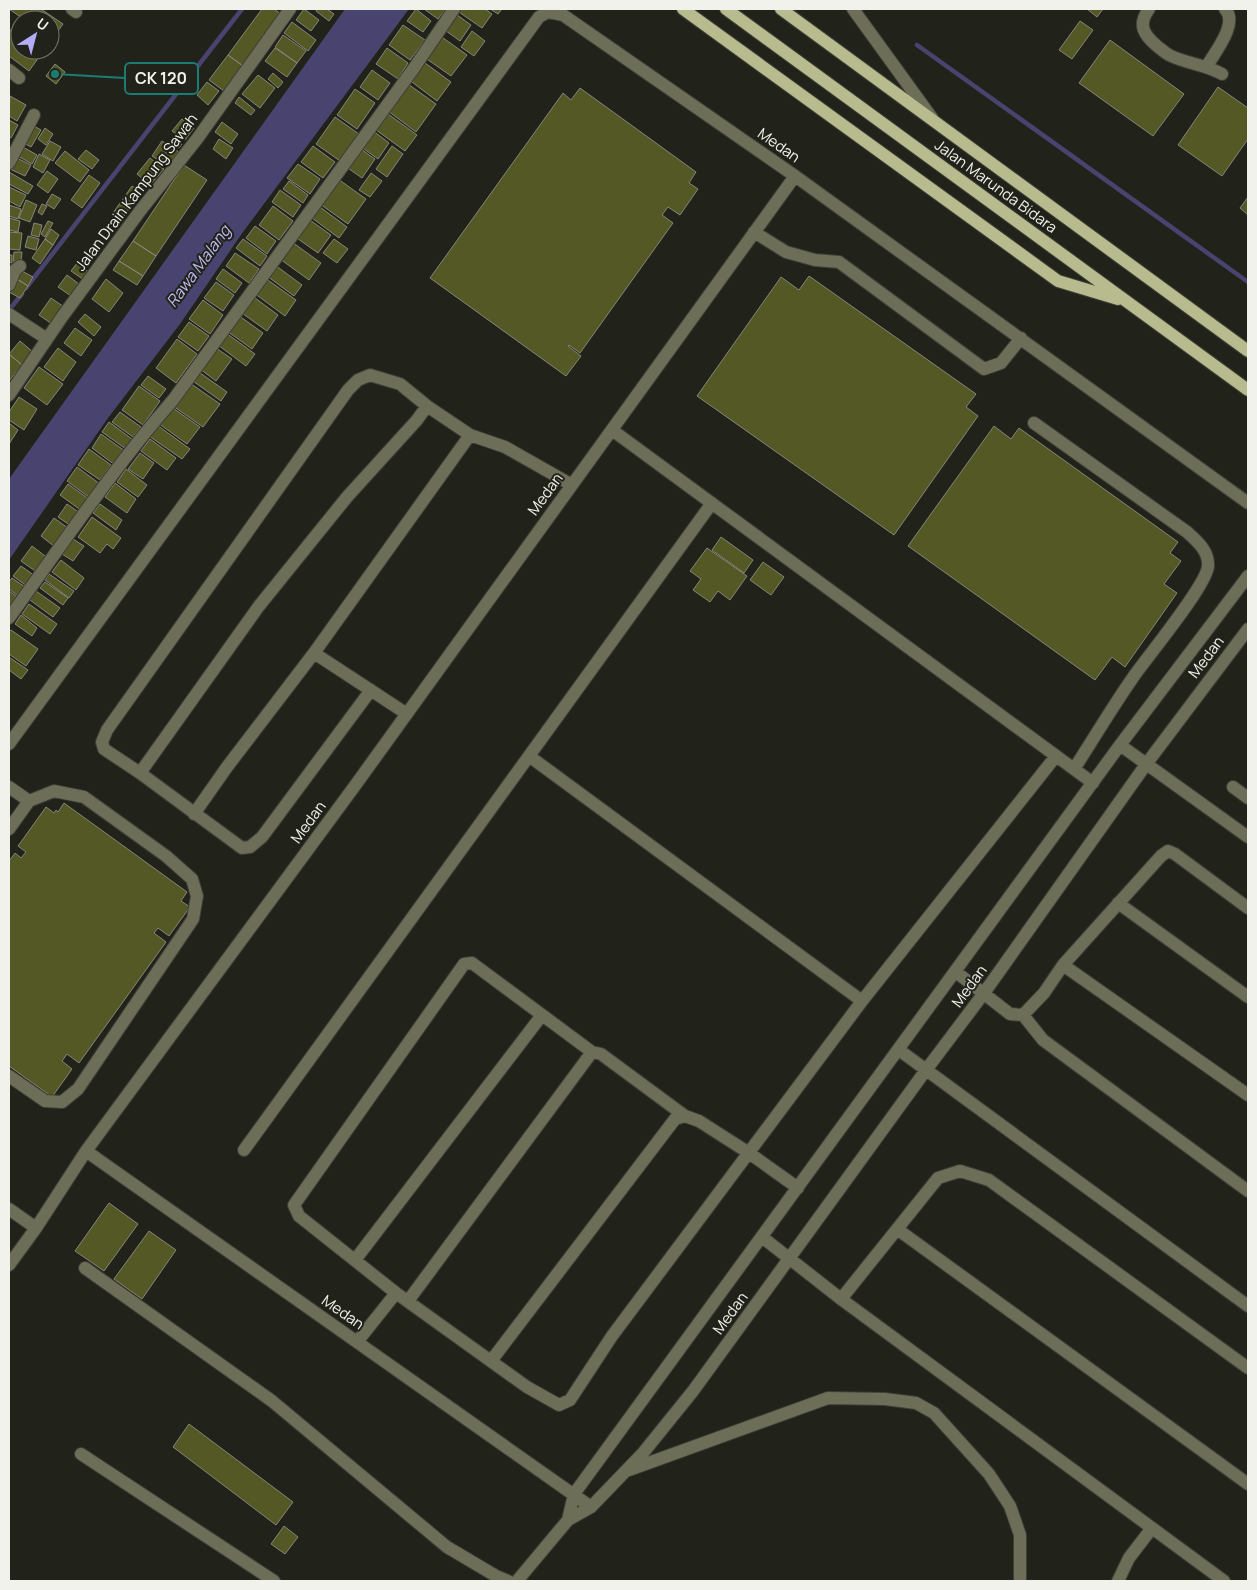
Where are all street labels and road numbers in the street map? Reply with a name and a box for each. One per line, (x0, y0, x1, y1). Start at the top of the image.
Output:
street label: Jalan Drain Kampung Sawah (70, 109, 202, 275)
street label: Medan (754, 123, 805, 167)
street label: Jalan Marunda Bidara (930, 134, 1062, 238)
street label: Medan (523, 469, 568, 519)
street label: Medan (1183, 632, 1229, 682)
street label: Medan (286, 797, 331, 847)
street label: Medan (947, 961, 992, 1011)
street label: Medan (708, 1288, 753, 1338)
street label: Medan (318, 1290, 369, 1334)

